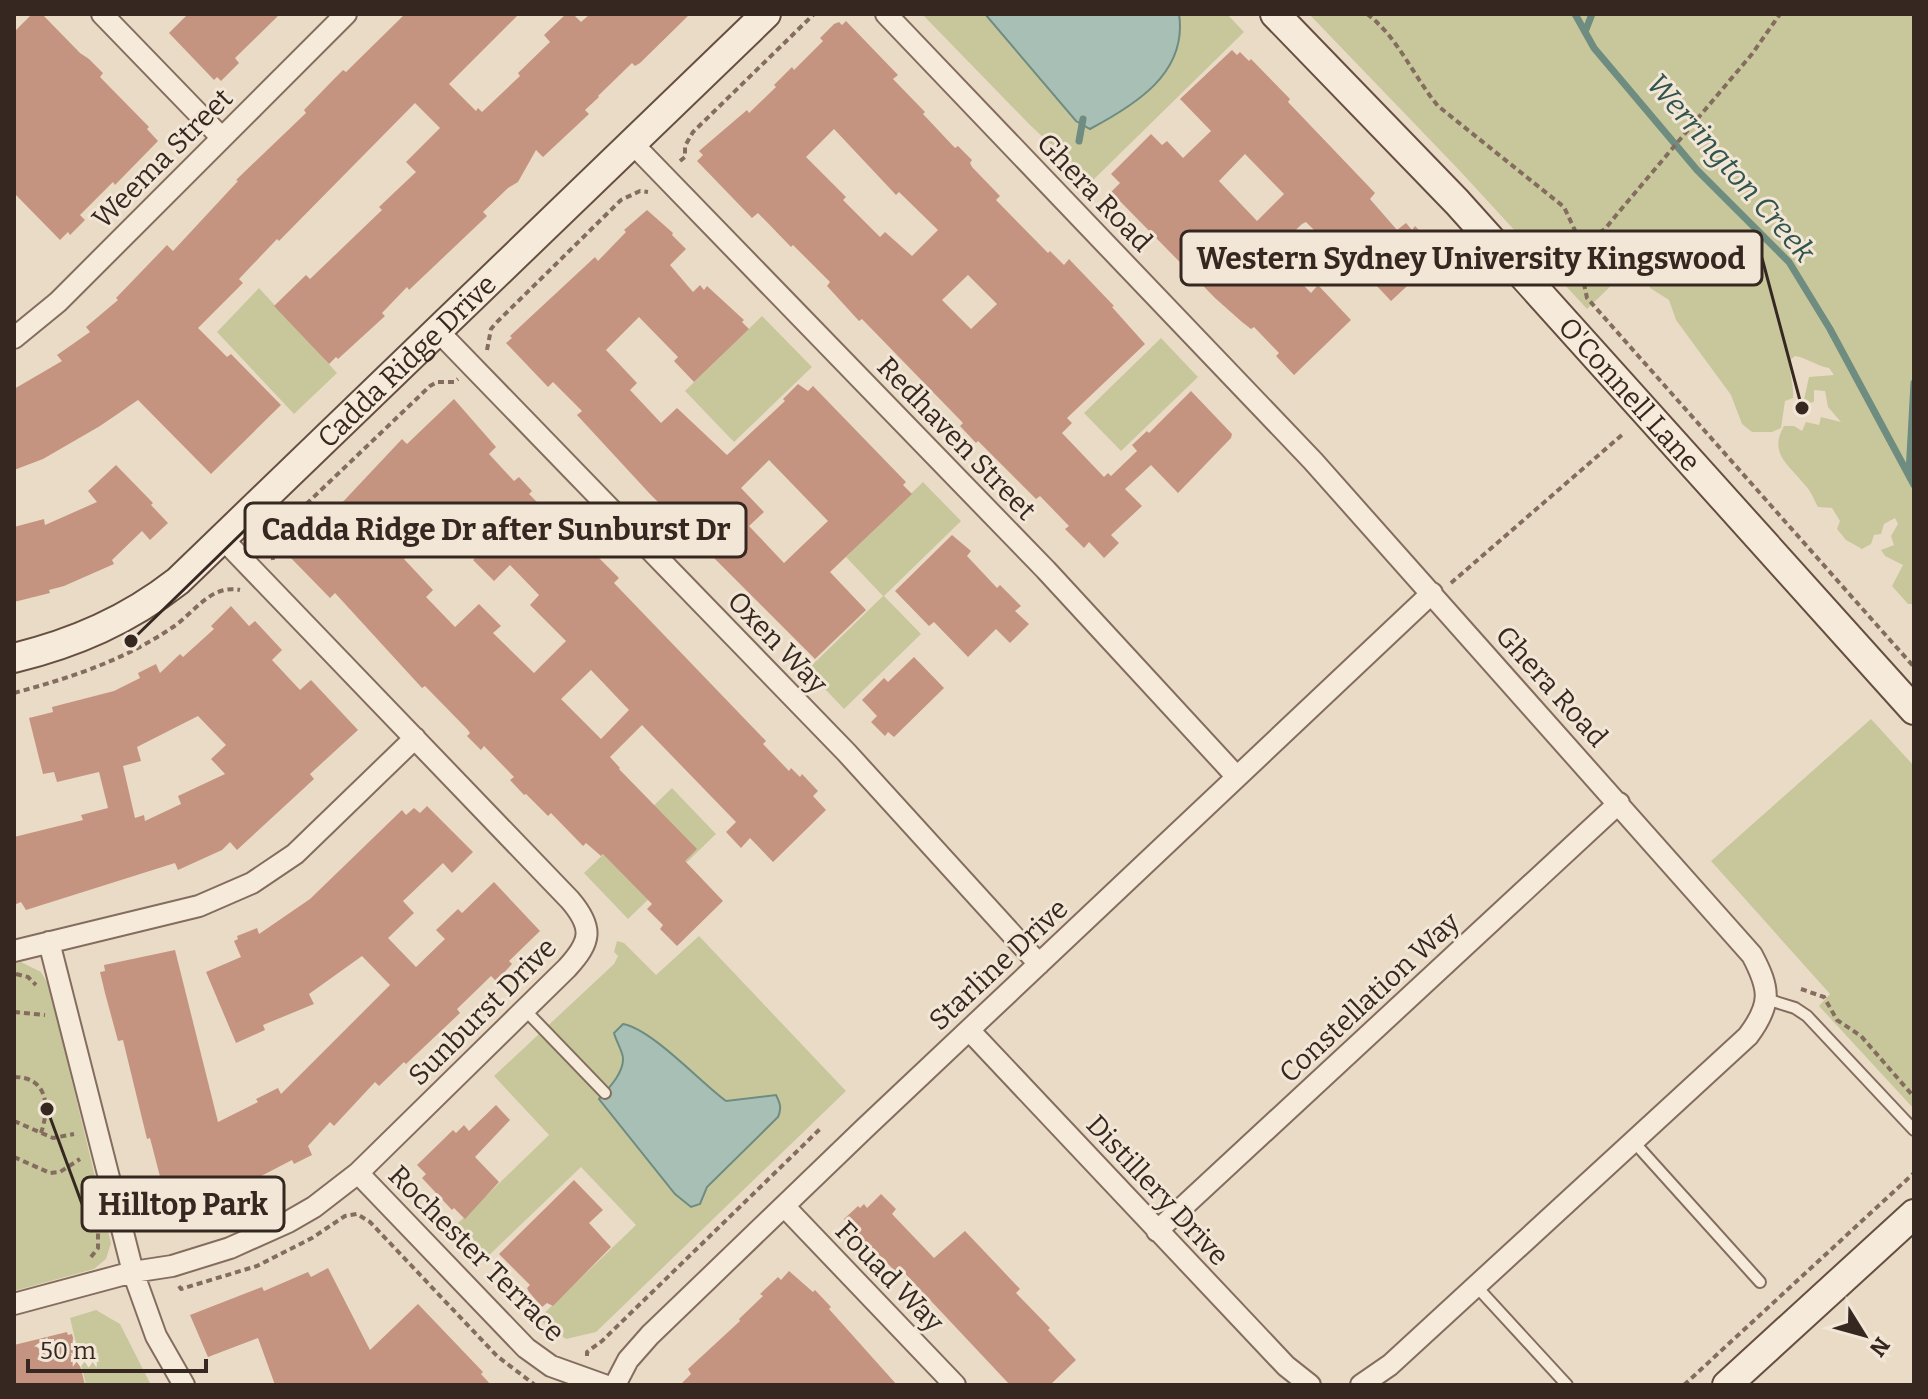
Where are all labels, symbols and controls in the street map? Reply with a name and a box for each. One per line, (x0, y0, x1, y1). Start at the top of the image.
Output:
water label: Werrington Creek (1639, 66, 1823, 270)
street label: Weema Street (86, 82, 239, 235)
street label: Ghera Road (1030, 126, 1159, 258)
callout: Western Sydney University Kingswood (1181, 231, 1762, 285)
text: Western Sydney University Kingswood (1197, 241, 1745, 277)
street label: Cadda Ridge Drive (311, 268, 503, 454)
street label: O'Connell Lane (1552, 311, 1707, 478)
street label: Redhaven Street (871, 350, 1043, 527)
callout: Cadda Ridge Dr after Sunburst Dr (245, 503, 746, 557)
text: Cadda Ridge Dr after Sunburst Dr (261, 512, 731, 548)
street label: Oxen Way (721, 584, 834, 700)
street label: Ghera Road (1489, 619, 1615, 754)
street label: Starline Drive (922, 892, 1075, 1037)
street label: Constellation Way (1272, 905, 1466, 1089)
street label: Sunburst Drive (402, 931, 563, 1092)
street label: Distillery Drive (1080, 1108, 1236, 1272)
street label: Rochester Terrace (382, 1159, 571, 1348)
callout: Hilltop Park (82, 1177, 284, 1231)
text: Hilltop Park (98, 1187, 268, 1223)
street label: Fouad Way (829, 1214, 951, 1339)
north arrow (1824, 1295, 1904, 1375)
scale bar (28, 1323, 206, 1373)
text: N (1864, 1332, 1895, 1362)
text: 50 m (40, 1337, 96, 1365)

